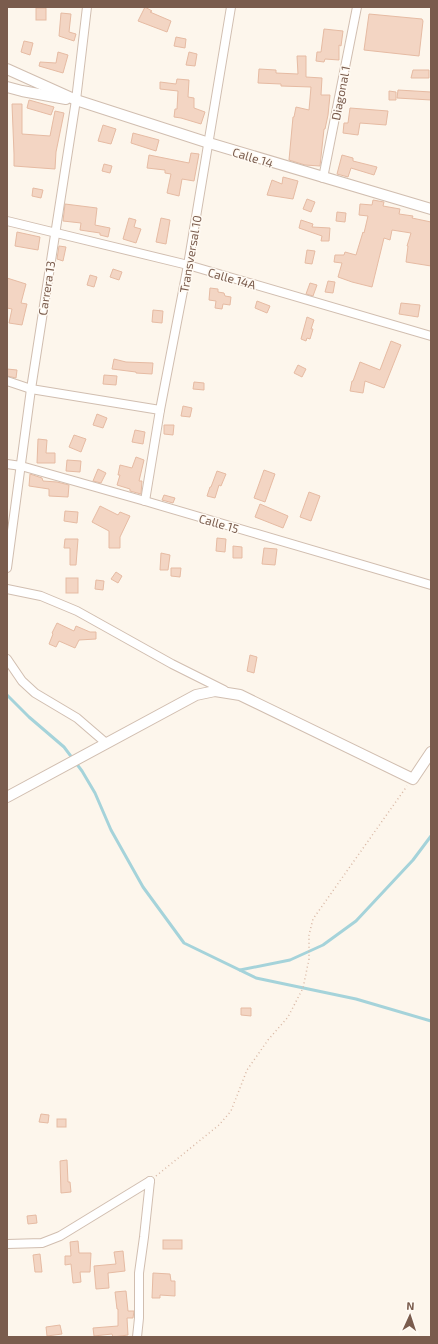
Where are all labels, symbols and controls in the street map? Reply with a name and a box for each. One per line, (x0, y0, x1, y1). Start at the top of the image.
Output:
street label: Diagonal 1 (328, 65, 352, 121)
street label: Calle 14 (231, 144, 275, 170)
street label: Transversal 10 (176, 214, 204, 294)
street label: Carrera 13 (35, 260, 57, 316)
street label: Calle 14A (206, 264, 258, 292)
street label: Calle 15 (197, 511, 241, 535)
north arrow (390, 1296, 430, 1336)
text: N (406, 1299, 415, 1312)

